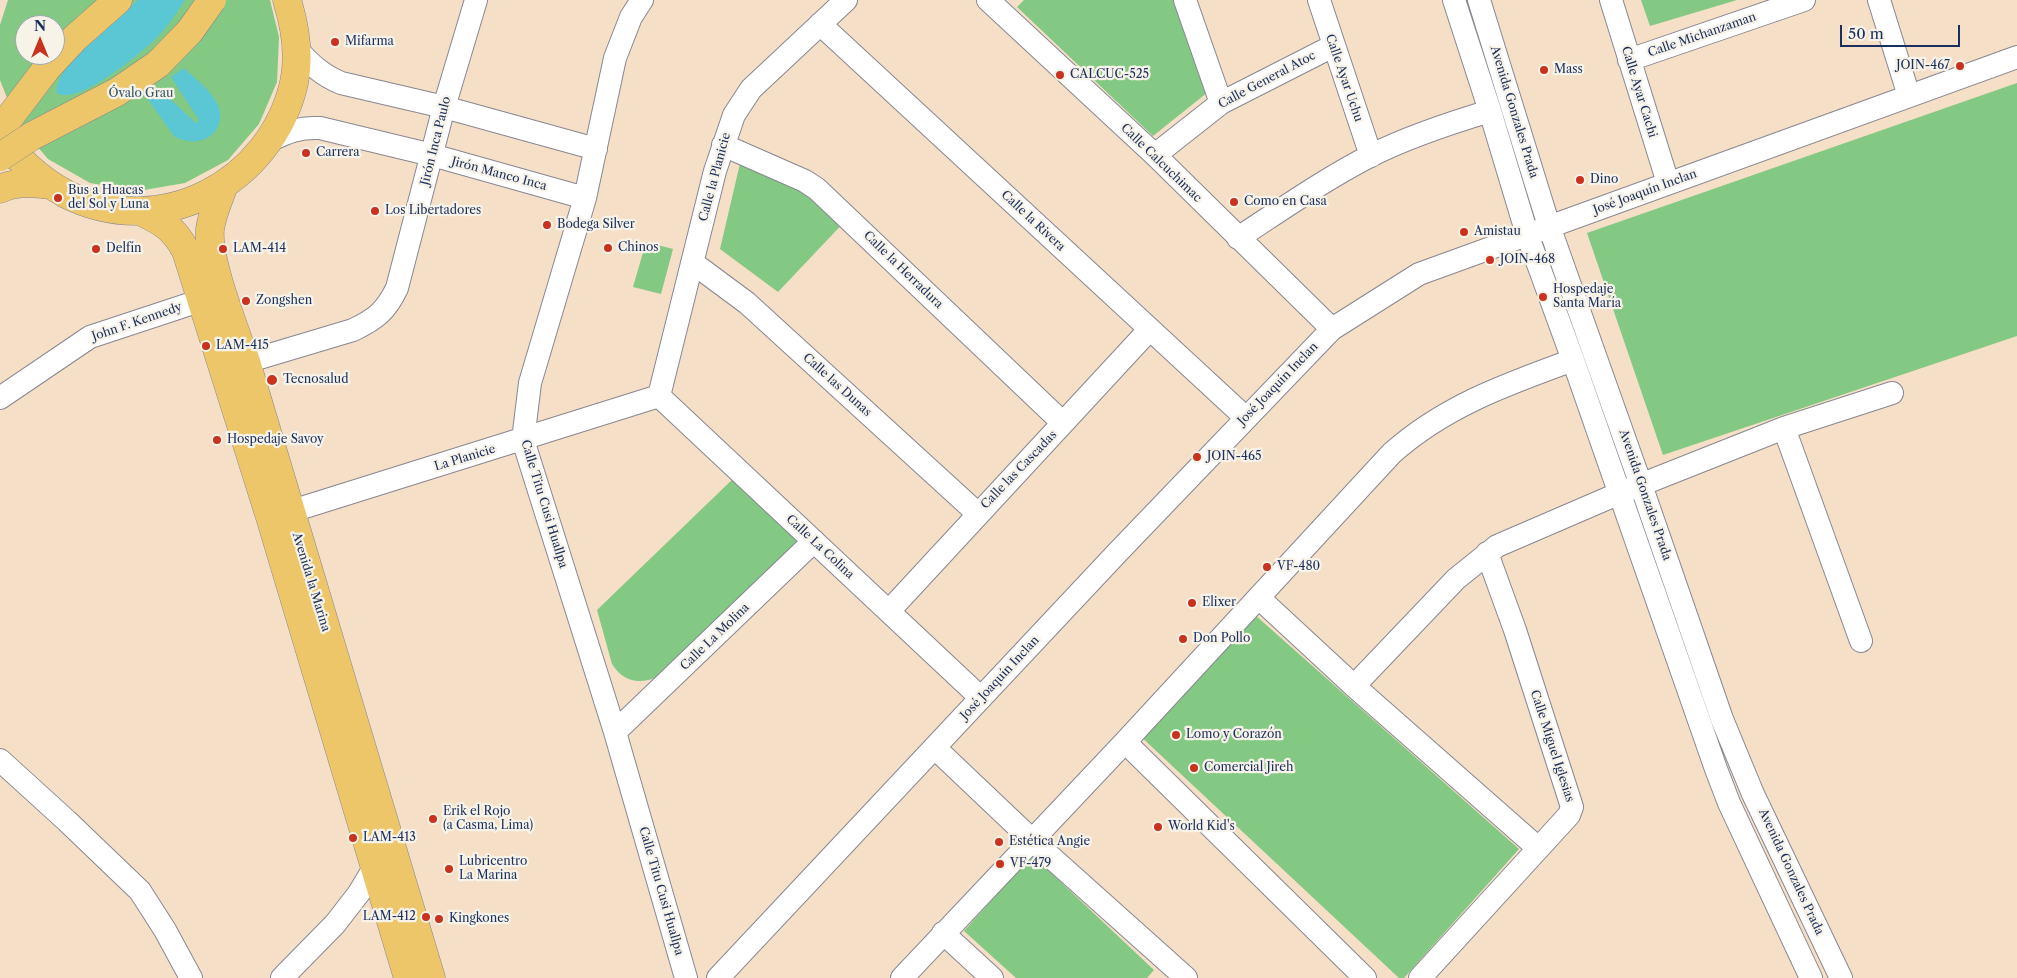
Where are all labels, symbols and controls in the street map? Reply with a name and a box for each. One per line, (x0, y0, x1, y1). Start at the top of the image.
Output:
street label: Calle Michanzaman (1646, 10, 1758, 60)
north arrow (15, 15, 65, 65)
scale bar (1842, 15, 1962, 47)
text: N (34, 17, 46, 35)
text: 50 m (1848, 24, 1884, 43)
street label: Calle Ayar Uchu (1322, 32, 1366, 124)
place label: Mifarma (345, 35, 394, 49)
marker: Mifarma (329, 36, 341, 48)
street label: Avenida Gonzales Prada (1487, 44, 1541, 180)
street label: Calle Ayar Cachi (1618, 45, 1660, 139)
street label: Calle General Atoc (1216, 48, 1318, 112)
place label: JOIN-467 (1896, 59, 1950, 73)
marker: JOIN-467 (1954, 60, 1966, 72)
place label: Mass (1554, 63, 1583, 77)
marker: Mass (1538, 64, 1550, 76)
place label: CALCUC-525 (1070, 68, 1149, 82)
marker: CALCUC-525 (1054, 69, 1066, 81)
park label: Óvalo Grau (109, 87, 173, 101)
street label: Jirón Inca Paulo (418, 95, 454, 187)
street label: Calle Calcuchimac (1118, 121, 1204, 205)
street label: Calle la Planicie (696, 131, 734, 223)
place label: Carrera (316, 146, 360, 160)
marker: Carrera (300, 147, 312, 159)
street label: Jirón Manco Inca (450, 154, 548, 194)
street label: José Joaquín Inclan (1591, 167, 1699, 217)
place label: Dino (1590, 173, 1618, 187)
marker: Dino (1574, 174, 1586, 186)
place label: Bus a Huacas del Sol y Luna (68, 184, 149, 212)
street label: Calle la Rivera (998, 188, 1068, 254)
marker: Bus a Huacas del Sol y Luna (52, 192, 64, 204)
place label: Como en Casa (1244, 195, 1327, 209)
marker: Como en Casa (1228, 196, 1240, 208)
place label: Los Libertadores (385, 204, 481, 218)
marker: Los Libertadores (369, 205, 381, 217)
place label: Bodega Silver (557, 218, 635, 232)
marker: Bodega Silver (541, 219, 553, 231)
place label: Amistau (1474, 225, 1521, 239)
marker: Amistau (1458, 226, 1470, 238)
street label: Calle la Herradura (860, 228, 946, 312)
place label: Chinos (618, 241, 659, 255)
place label: Delfín (106, 242, 142, 256)
place label: LAM-414 (233, 242, 286, 256)
marker: Chinos (602, 242, 614, 254)
marker: Delfín (90, 243, 102, 255)
marker: LAM-414 (217, 243, 229, 255)
place label: JOIN-468 (1500, 253, 1555, 267)
marker: JOIN-468 (1484, 254, 1496, 266)
place label: Hospedaje Santa María (1553, 283, 1621, 311)
marker: Hospedaje Santa María (1537, 291, 1549, 303)
place label: Zongshen (256, 294, 312, 308)
marker: Zongshen (240, 295, 252, 307)
street label: John F. Kennedy (90, 300, 184, 344)
place label: LAM-415 (216, 339, 269, 353)
marker: LAM-415 (200, 340, 212, 352)
street label: José Joaquín Inclan (1235, 340, 1321, 428)
street label: Calle las Dunas (800, 350, 874, 420)
marker: Tecnosalud (265, 373, 279, 387)
place label: Tecnosalud (283, 373, 349, 387)
street label: Calle las Cascadas (978, 428, 1060, 512)
street label: Avenida Gonzales Prada (1616, 428, 1674, 562)
place label: Hospedaje Savoy (227, 433, 324, 447)
marker: Hospedaje Savoy (211, 434, 223, 446)
street label: Calle Titu Cusi Huallpa (518, 438, 570, 570)
street label: La Planicie (433, 442, 497, 474)
place label: JOIN-465 (1207, 450, 1262, 464)
marker: JOIN-465 (1191, 451, 1203, 463)
street label: Calle La Colina (783, 512, 857, 582)
street label: Avenida la Marina (289, 531, 333, 633)
place label: VF-480 (1277, 560, 1320, 574)
marker: VF-480 (1261, 561, 1273, 573)
place label: Elixer (1202, 596, 1236, 610)
marker: Elixer (1186, 597, 1198, 609)
street label: Calle La Molina (678, 600, 752, 674)
place label: Don Pollo (1193, 632, 1250, 646)
street label: José Joaquín Inclan (958, 633, 1042, 723)
marker: Don Pollo (1177, 633, 1189, 645)
street label: Calle Miguel Iglesias (1527, 688, 1577, 804)
place label: Lomo y Corazón (1186, 728, 1282, 742)
marker: Lomo y Corazón (1170, 729, 1182, 741)
place label: Comercial Jireh (1204, 761, 1293, 775)
marker: Comercial Jireh (1188, 762, 1200, 774)
place label: Erik el Rojo (a Casma, Lima) (443, 805, 533, 833)
street label: Avenida Gonzales Prada (1755, 807, 1827, 937)
marker: Erik el Rojo (a Casma, Lima) (427, 813, 439, 825)
place label: World Kid's (1168, 820, 1235, 834)
marker: World Kid's (1152, 821, 1164, 833)
street label: Calle Titu Cusi Huallpa (636, 825, 686, 957)
place label: LAM-413 (363, 831, 416, 845)
marker: LAM-413 (347, 832, 359, 844)
place label: Estética Angie (1009, 835, 1090, 849)
marker: Estética Angie (993, 836, 1005, 848)
place label: Lubricentro La Marina (459, 855, 527, 883)
place label: VF-479 (1010, 857, 1051, 871)
marker: VF-479 (994, 858, 1006, 870)
marker: Lubricentro La Marina (443, 863, 455, 875)
place label: LAM-412 (363, 910, 416, 924)
marker: LAM-412 (420, 911, 432, 923)
place label: Kingkones (449, 912, 509, 926)
marker: Kingkones (433, 913, 445, 925)

